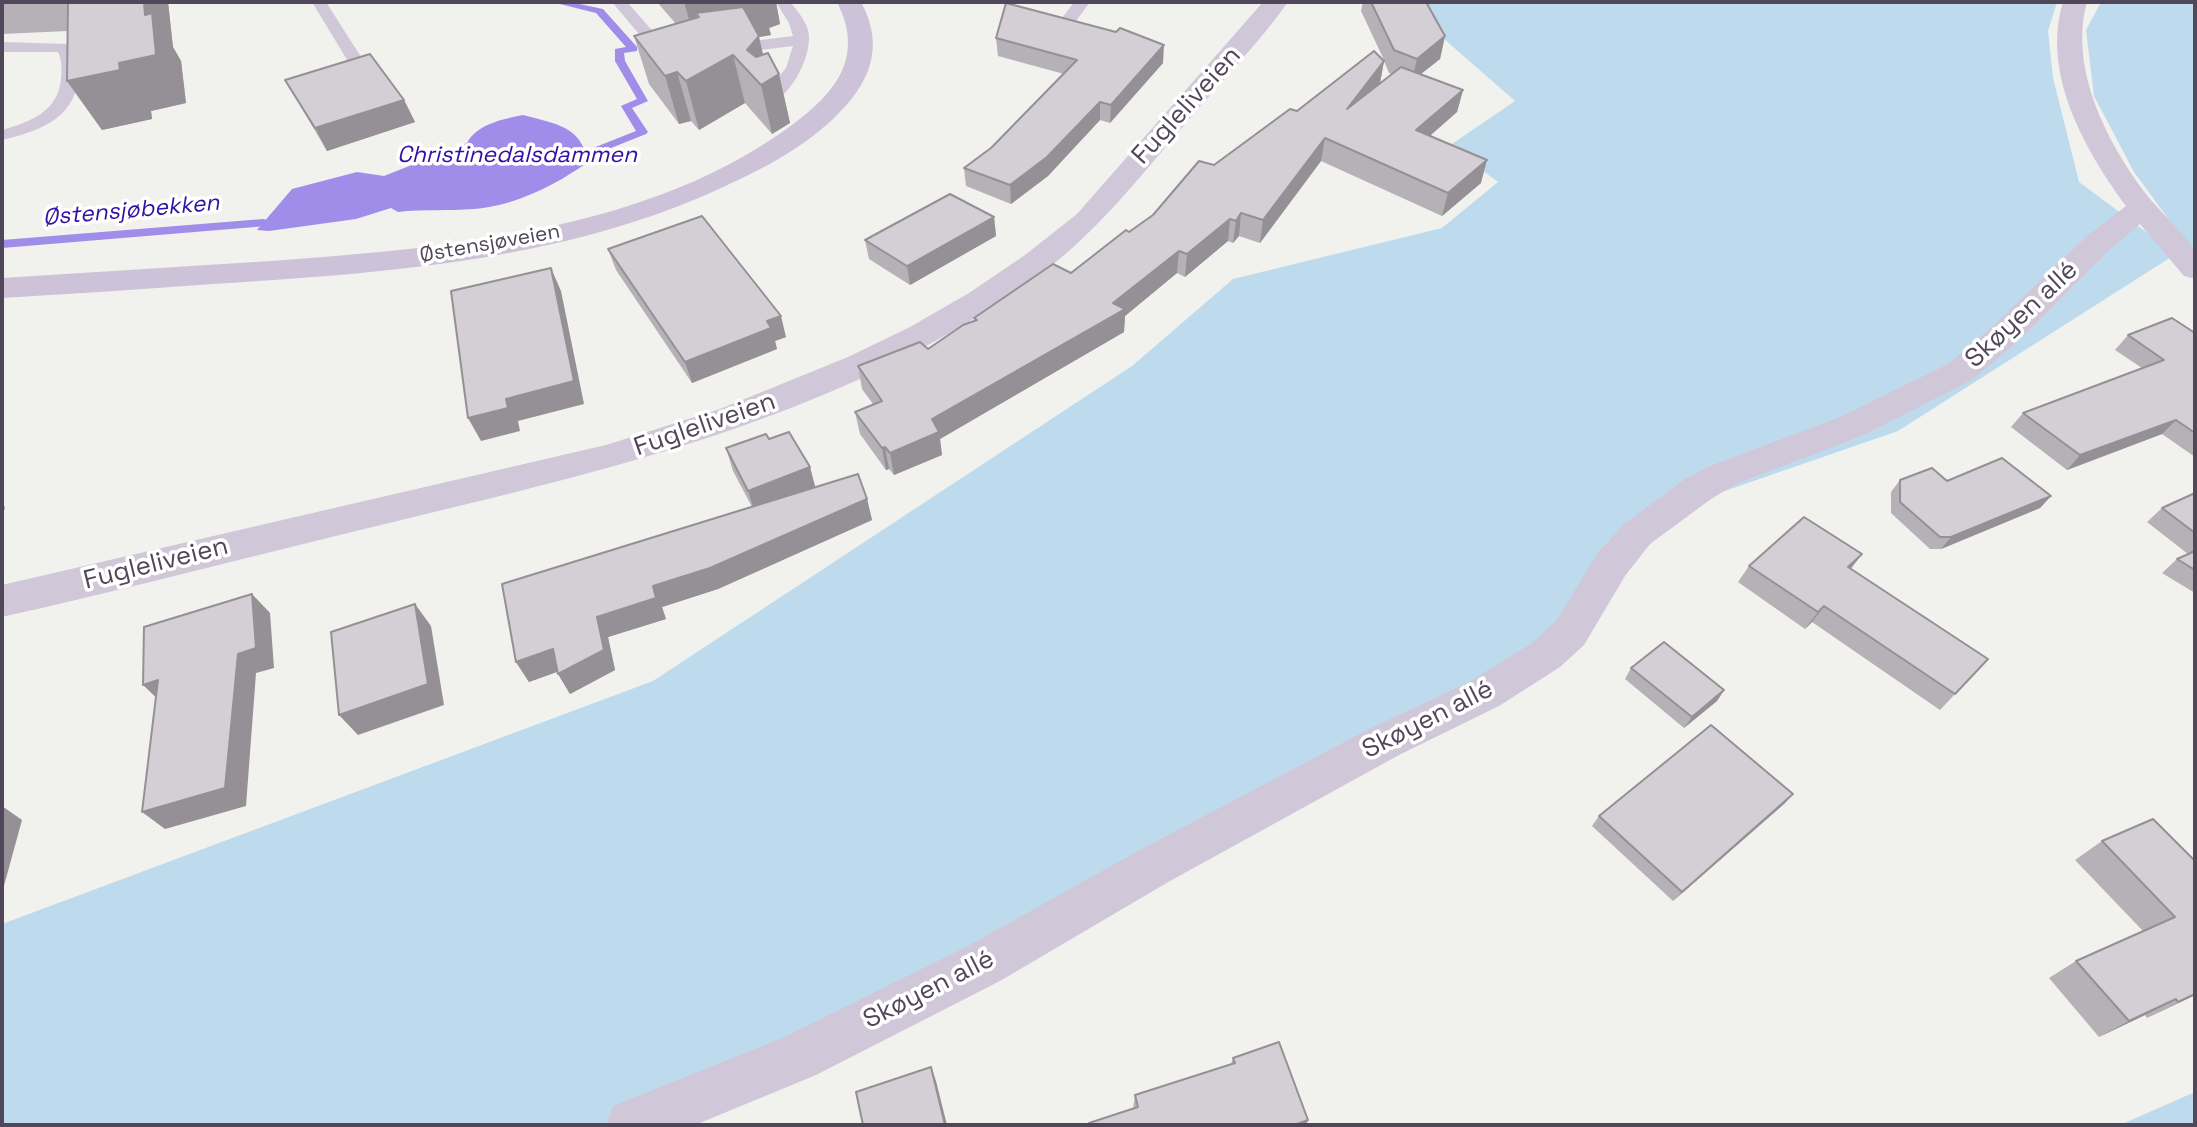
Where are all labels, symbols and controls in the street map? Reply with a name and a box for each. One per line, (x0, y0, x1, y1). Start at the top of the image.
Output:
street label: Fugleliveien (1126, 41, 1248, 171)
water label: Christinedalsdammen (397, 142, 637, 170)
water label: Østensjøbekken (41, 190, 221, 232)
street label: Østensjøveien (418, 219, 562, 269)
street label: Skøyen allé (1959, 255, 2085, 375)
street label: Fugleliveien (630, 386, 780, 464)
street label: Fugleliveien (81, 531, 231, 597)
street label: Skøyen allé (1358, 674, 1498, 766)
street label: Skøyen allé (859, 944, 999, 1036)

